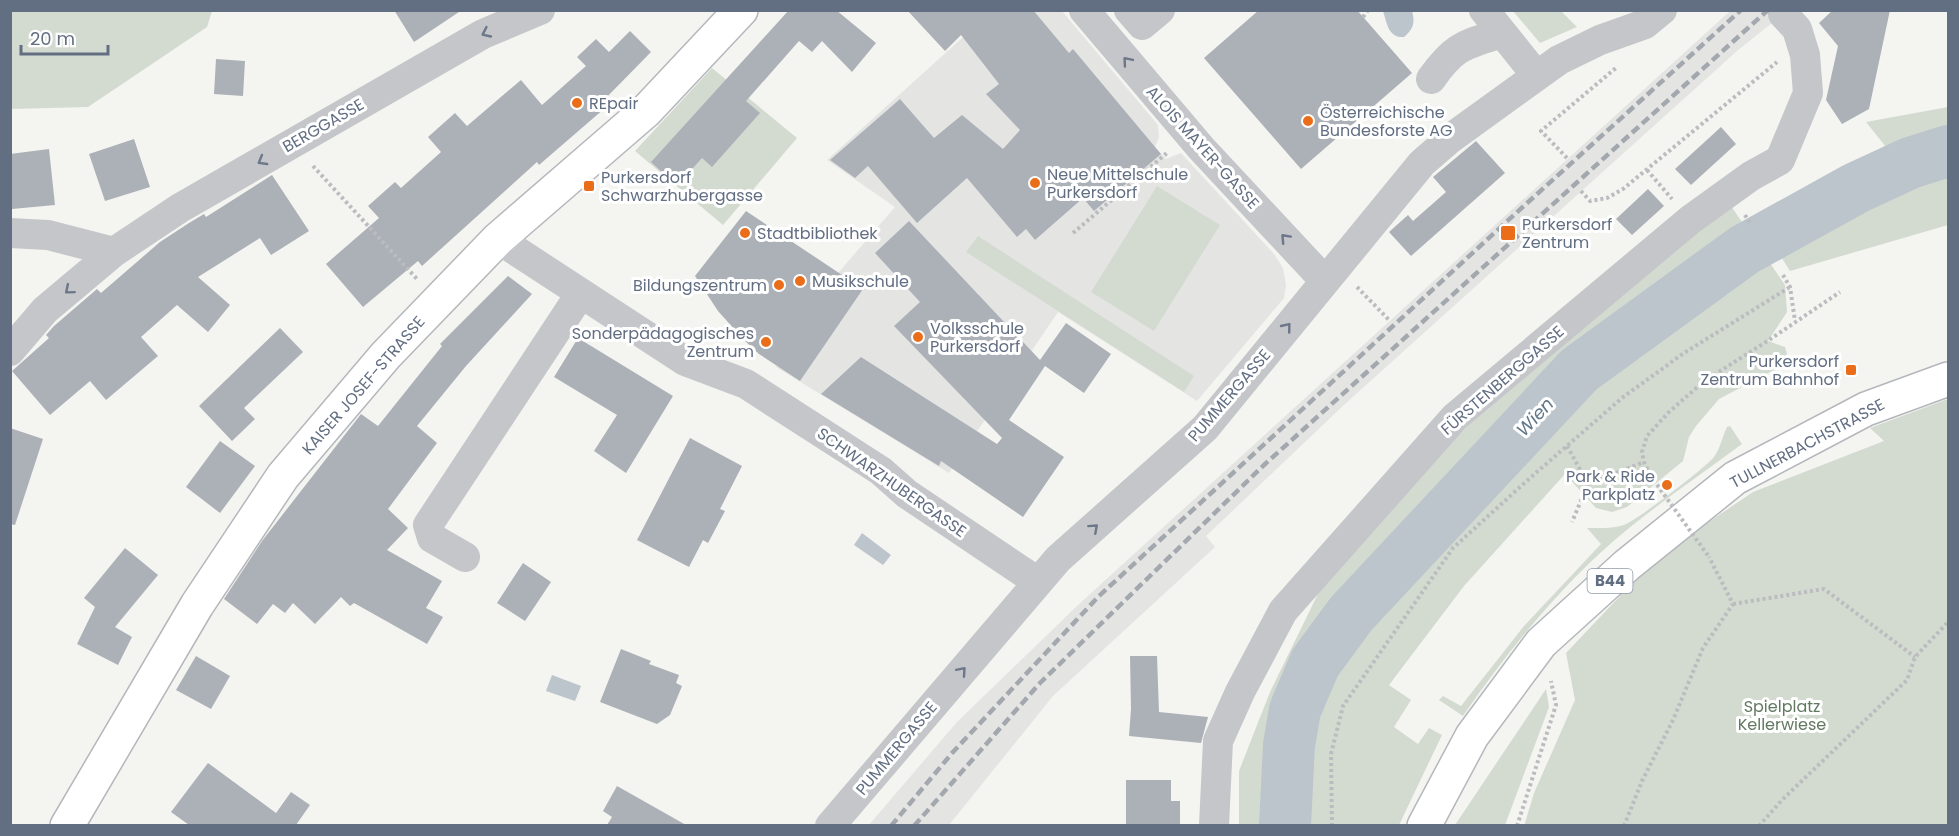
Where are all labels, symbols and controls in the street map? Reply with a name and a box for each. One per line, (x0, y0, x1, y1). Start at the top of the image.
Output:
scale bar (21, 18, 108, 56)
text: 20 m (30, 26, 75, 51)
one-way arrow (482, 26, 493, 38)
one-way arrow (1124, 57, 1135, 68)
street label: ALOIS MAYER-GASSE (1141, 81, 1264, 214)
place label: REpair (589, 92, 639, 115)
street label: BERGGASSE (278, 93, 368, 158)
marker: REpair (570, 96, 584, 110)
place label: Österreichische Bundesforste AG (1320, 101, 1452, 142)
marker: Österreichische Bundesforste AG (1301, 114, 1315, 128)
one-way arrow (258, 153, 268, 165)
place label: Neue Mittelschule Purkersdorf (1047, 163, 1188, 204)
place label: Purkersdorf Schwarzhubergasse (601, 166, 763, 207)
marker: Neue Mittelschule Purkersdorf (1028, 176, 1042, 190)
marker: Purkersdorf Schwarzhubergasse (582, 179, 596, 193)
place label: Purkersdorf Zentrum (1522, 213, 1612, 254)
place label: Stadtbibliothek (757, 222, 878, 245)
marker: Purkersdorf Zentrum (1499, 224, 1517, 242)
marker: Stadtbibliothek (738, 226, 752, 240)
one-way arrow (1281, 234, 1292, 245)
place label: Musikschule (812, 270, 909, 293)
place label: Bildungszentrum (633, 274, 767, 297)
marker: Musikschule (793, 274, 807, 288)
marker: Bildungszentrum (772, 278, 786, 292)
one-way arrow (65, 283, 76, 294)
street label: KAISER JOSEF-STRASSE (297, 311, 430, 460)
place label: Volksschule Purkersdorf (930, 317, 1024, 358)
street label: FÜRSTENBERGGASSE (1436, 320, 1569, 440)
place label: Sonderpädagogisches Zentrum (572, 322, 754, 363)
one-way arrow (1279, 323, 1290, 334)
marker: Volksschule Purkersdorf (911, 330, 925, 344)
marker: Sonderpädagogisches Zentrum (759, 335, 773, 349)
street label: PUMMERGASSE (1183, 344, 1276, 447)
place label: Purkersdorf Zentrum Bahnhof (1701, 350, 1839, 391)
marker: Purkersdorf Zentrum Bahnhof (1844, 363, 1858, 377)
water label: Wien (1510, 392, 1559, 442)
street label: TULLNERBACHSTRASSE (1726, 393, 1889, 494)
street label: SCHWARZHUBERGASSE (812, 422, 971, 543)
place label: Park & Ride Parkplatz (1566, 465, 1655, 506)
marker: Park & Ride Parkplatz (1660, 478, 1674, 492)
one-way arrow (1087, 524, 1098, 535)
road number: B44 (1588, 569, 1632, 593)
one-way arrow (955, 667, 966, 678)
park label: Spielplatz Kellerwiese (1738, 695, 1826, 736)
street label: PUMMERGASSE (850, 697, 942, 800)

